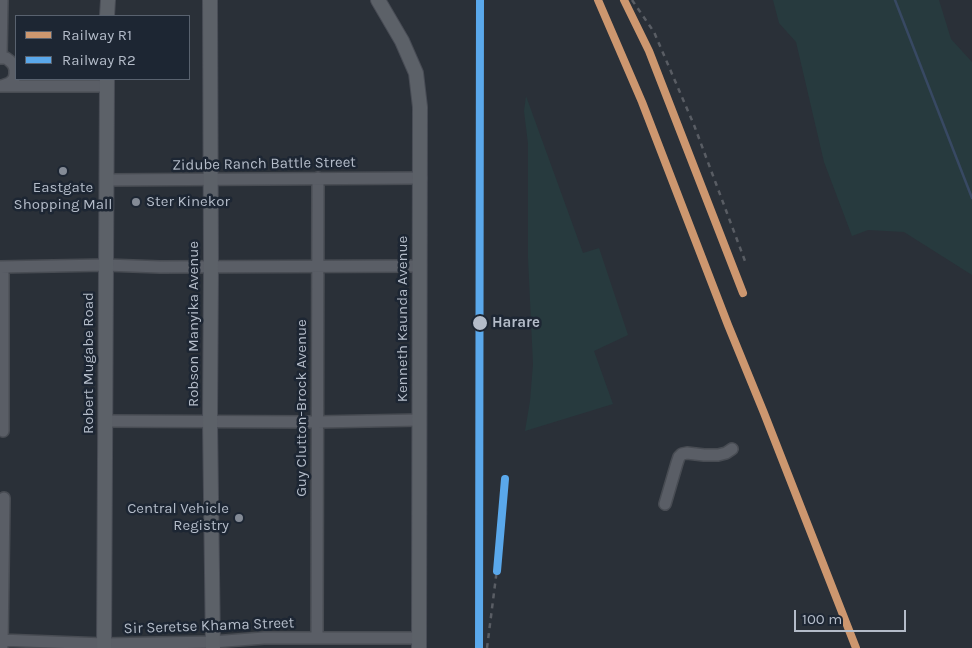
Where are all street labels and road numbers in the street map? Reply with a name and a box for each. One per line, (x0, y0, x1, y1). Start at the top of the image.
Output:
street label: Zidube Ranch Battle Street (172, 153, 356, 175)
street label: Kenneth Kaunda Avenue (394, 236, 412, 402)
street label: Robson Manyika Avenue (185, 241, 203, 407)
street label: Robert Mugabe Road (80, 292, 98, 434)
street label: Guy Clutton-Brock Avenue (293, 319, 311, 497)
street label: Sir Seretse Khama Street (123, 614, 295, 638)

